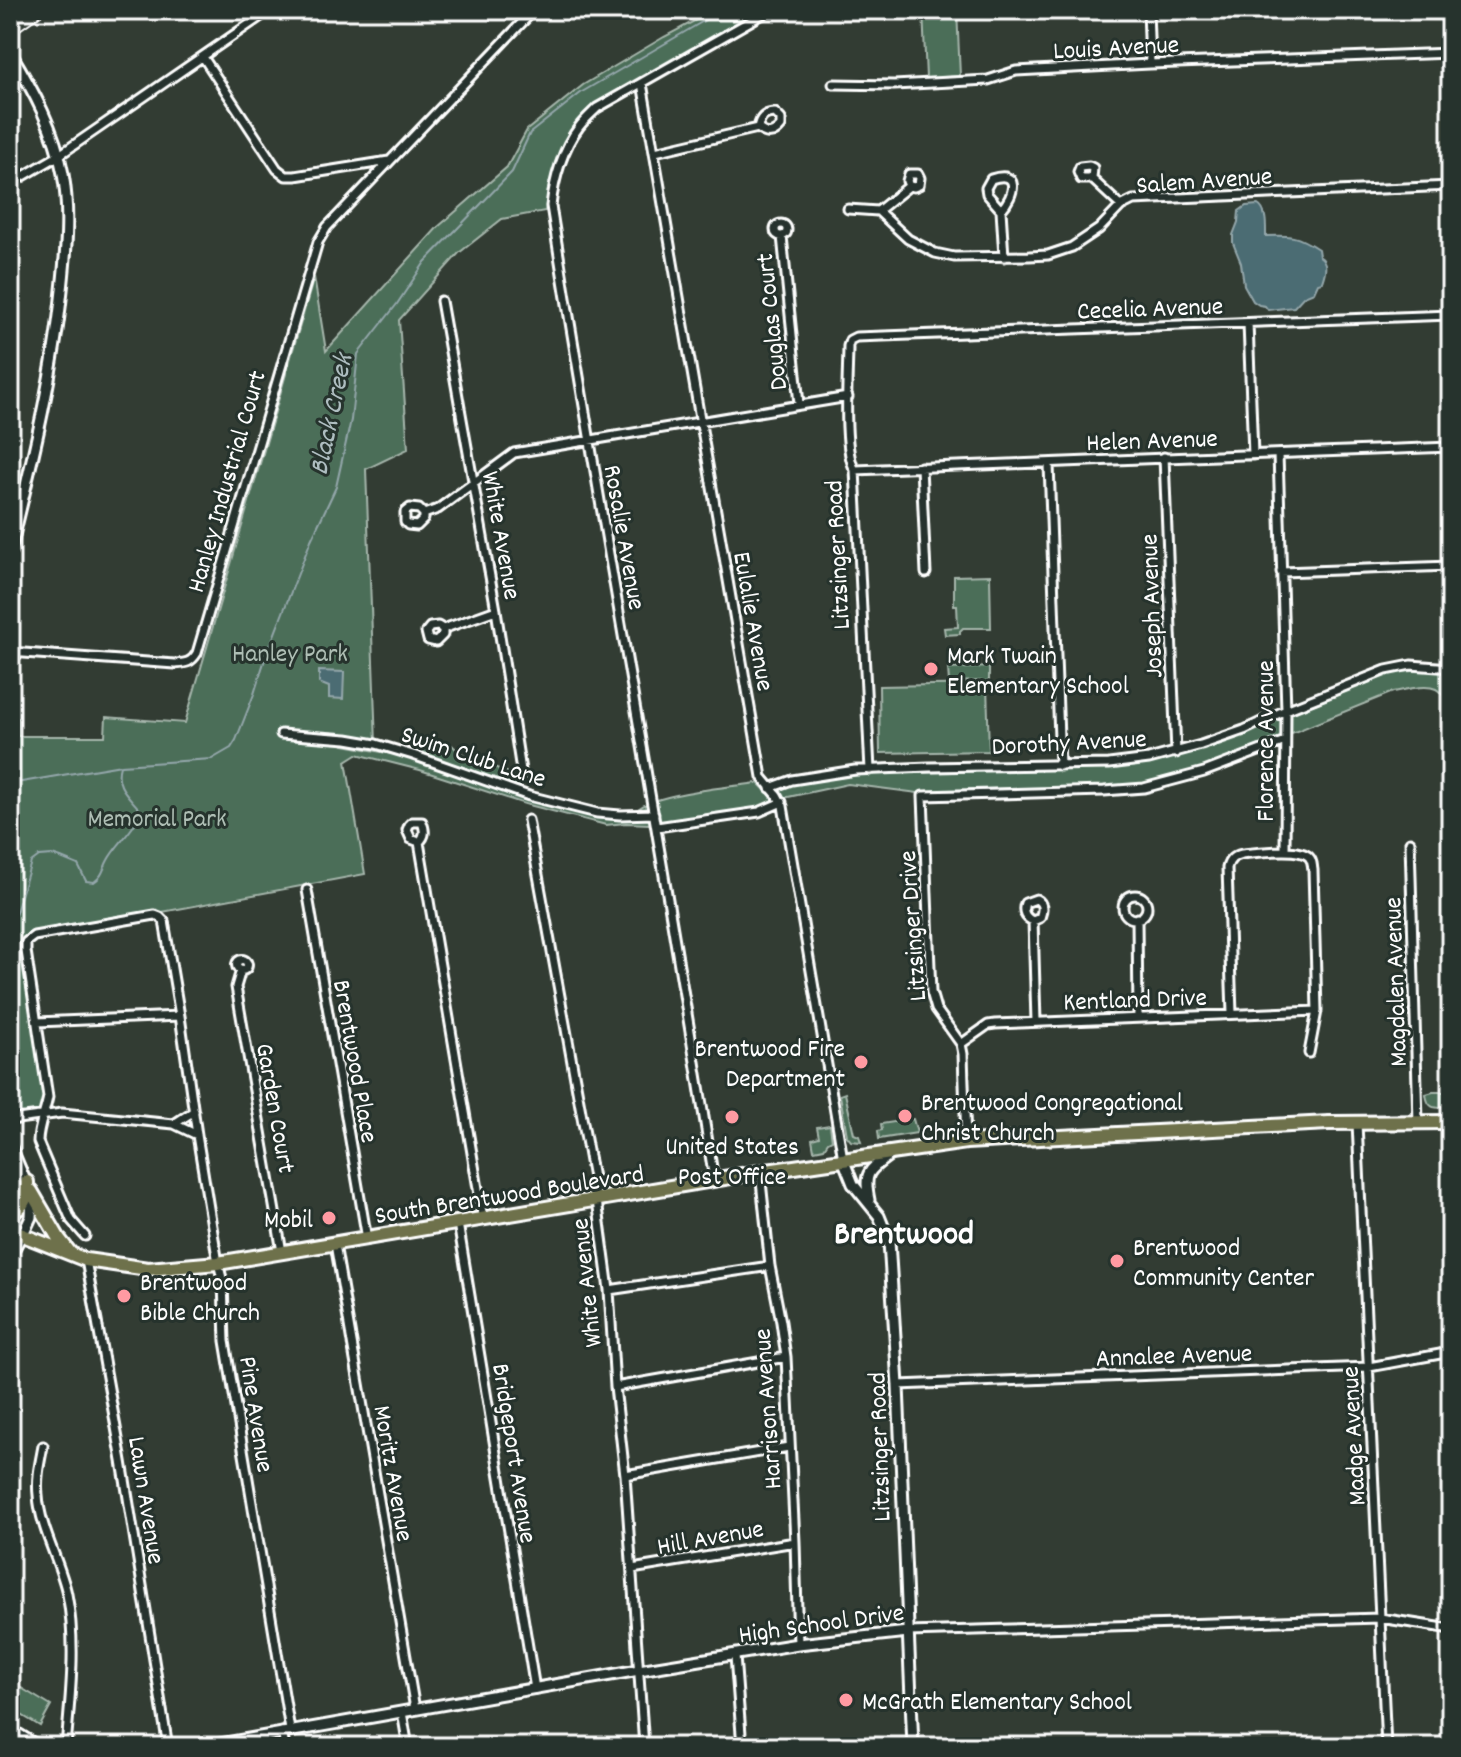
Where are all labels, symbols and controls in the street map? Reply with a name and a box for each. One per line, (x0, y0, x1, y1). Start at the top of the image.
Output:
street label: Louis Avenue (1052, 28, 1180, 71)
street label: Salem Avenue (1135, 159, 1273, 206)
street label: Douglas Court (748, 251, 799, 392)
street label: Cecelia Avenue (1076, 289, 1224, 332)
water label: Black Creek (302, 348, 367, 479)
street label: Hanley Industrial Court (179, 366, 278, 597)
street label: Helen Avenue (1086, 422, 1218, 463)
street label: Rosalie Avenue (592, 462, 654, 613)
street label: White Avenue (470, 469, 529, 603)
street label: Litzsinger Road (817, 479, 862, 631)
street label: Joseph Avenue (1132, 533, 1175, 679)
street label: Eulalie Avenue (721, 549, 782, 694)
park label: Hanley Park (232, 637, 348, 674)
place label: Mark Twain Elementary School (947, 639, 1129, 706)
marker: Mark Twain Elementary School (922, 660, 940, 678)
street label: Florence Avenue (1249, 660, 1286, 822)
street label: Swim Club Lane (396, 717, 550, 799)
street label: Dorothy Avenue (991, 722, 1148, 767)
park label: Memorial Park (87, 802, 227, 839)
street label: Litzsinger Drive (891, 849, 938, 1002)
street label: Magdalen Avenue (1376, 896, 1419, 1067)
street label: Brentwood Place (321, 977, 386, 1146)
street label: Kentland Drive (1063, 981, 1208, 1022)
place label: Brentwood Fire Department (695, 1032, 845, 1099)
street label: Garden Court (244, 1041, 303, 1177)
marker: Brentwood Fire Department (852, 1053, 870, 1071)
place label: Brentwood Congregational Christ Church (921, 1086, 1183, 1153)
marker: Brentwood Congregational Christ Church (896, 1107, 914, 1125)
marker: United States Post Office (723, 1108, 741, 1126)
place label: United States Post Office (665, 1130, 799, 1197)
street label: South Brentwood Boulevard (372, 1157, 647, 1236)
place label: Mobil (264, 1203, 313, 1240)
marker: Mobil (320, 1209, 338, 1227)
district label: Brentwood (834, 1212, 974, 1261)
street label: White Avenue (563, 1216, 614, 1349)
place label: Brentwood Community Center (1133, 1231, 1315, 1298)
marker: Brentwood Community Center (1108, 1252, 1126, 1270)
place label: Brentwood Bible Church (140, 1266, 260, 1333)
marker: Brentwood Bible Church (115, 1287, 133, 1305)
street label: Harrison Avenue (745, 1327, 794, 1490)
street label: Annalee Avenue (1095, 1336, 1253, 1379)
street label: Pine Avenue (227, 1354, 282, 1475)
street label: Bridgeport Avenue (480, 1361, 545, 1546)
street label: Madge Avenue (1333, 1365, 1378, 1506)
street label: Litzsinger Road (860, 1371, 903, 1522)
street label: Moritz Avenue (361, 1403, 422, 1545)
street label: Lawn Avenue (116, 1434, 173, 1567)
street label: Hill Avenue (654, 1512, 767, 1567)
street label: High School Drive (736, 1596, 907, 1655)
place label: McGrath Elementary School (862, 1685, 1132, 1722)
marker: McGrath Elementary School (837, 1691, 855, 1709)

